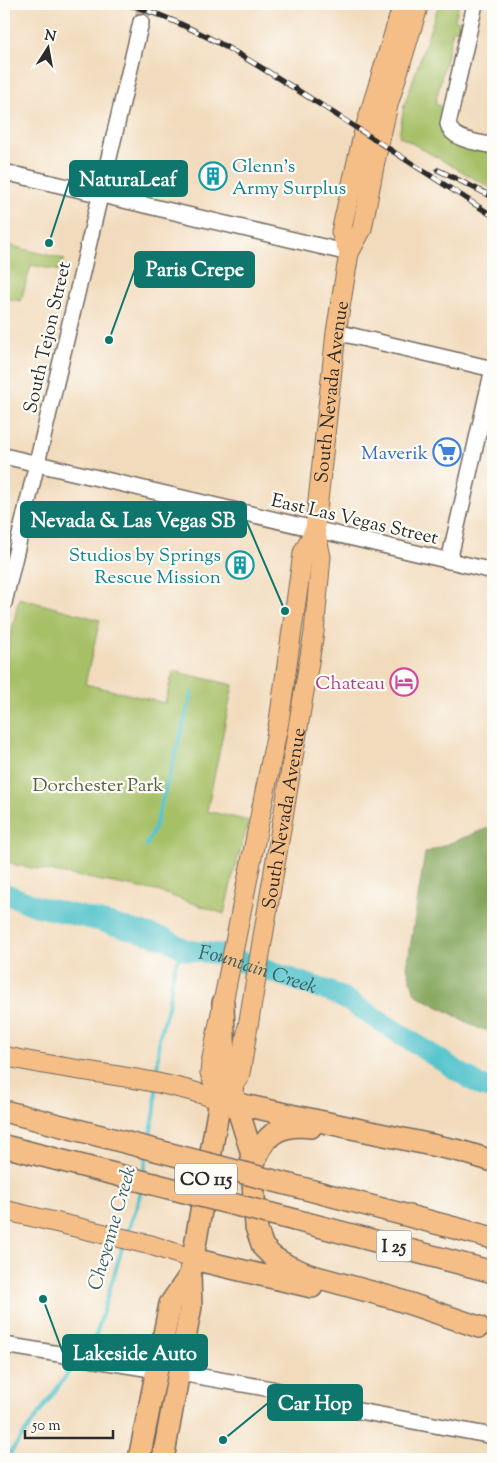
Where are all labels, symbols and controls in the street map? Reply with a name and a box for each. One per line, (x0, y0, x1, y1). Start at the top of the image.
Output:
north arrow (22, 22, 72, 72)
text: N (43, 26, 57, 48)
place label: Glenn's Army Surplus (232, 154, 346, 203)
callout: NaturaLeaf (70, 161, 187, 196)
building icon: Glenn's Army Surplus (198, 161, 228, 191)
text: NaturaLeaf (79, 167, 179, 196)
callout: Paris Crepe (135, 252, 254, 287)
text: Paris Crepe (146, 257, 244, 286)
street label: South Tejon Street (18, 259, 79, 416)
street label: South Nevada Avenue (309, 299, 357, 484)
supermarket icon: Maverik (432, 437, 462, 467)
place label: Maverik (361, 441, 429, 468)
street label: East Las Vegas Street (268, 488, 441, 553)
callout: Nevada & Las Vegas SB (21, 502, 246, 537)
text: Nevada & Las Vegas SB (31, 508, 236, 537)
place label: Studios by Springs Rescue Mission (69, 543, 221, 592)
building icon: Studios by Springs Rescue Mission (225, 550, 255, 580)
hotel icon: Chateau (389, 667, 419, 697)
place label: Chateau (315, 671, 385, 698)
street label: South Nevada Avenue (257, 726, 314, 911)
park label: Dorchester Park (32, 773, 164, 800)
water label: Fountain Creek (197, 940, 320, 1003)
water label: Cheyenne Creek (82, 1163, 145, 1294)
road number: CO 115 (175, 1164, 237, 1194)
road number: I 25 (376, 1230, 412, 1262)
callout: Lakeside Auto (63, 1335, 207, 1370)
text: Lakeside Auto (73, 1341, 197, 1370)
callout: Car Hop (268, 1385, 362, 1420)
text: Car Hop (278, 1391, 352, 1420)
scale bar (25, 1408, 112, 1440)
text: 50 m (31, 1416, 61, 1437)

